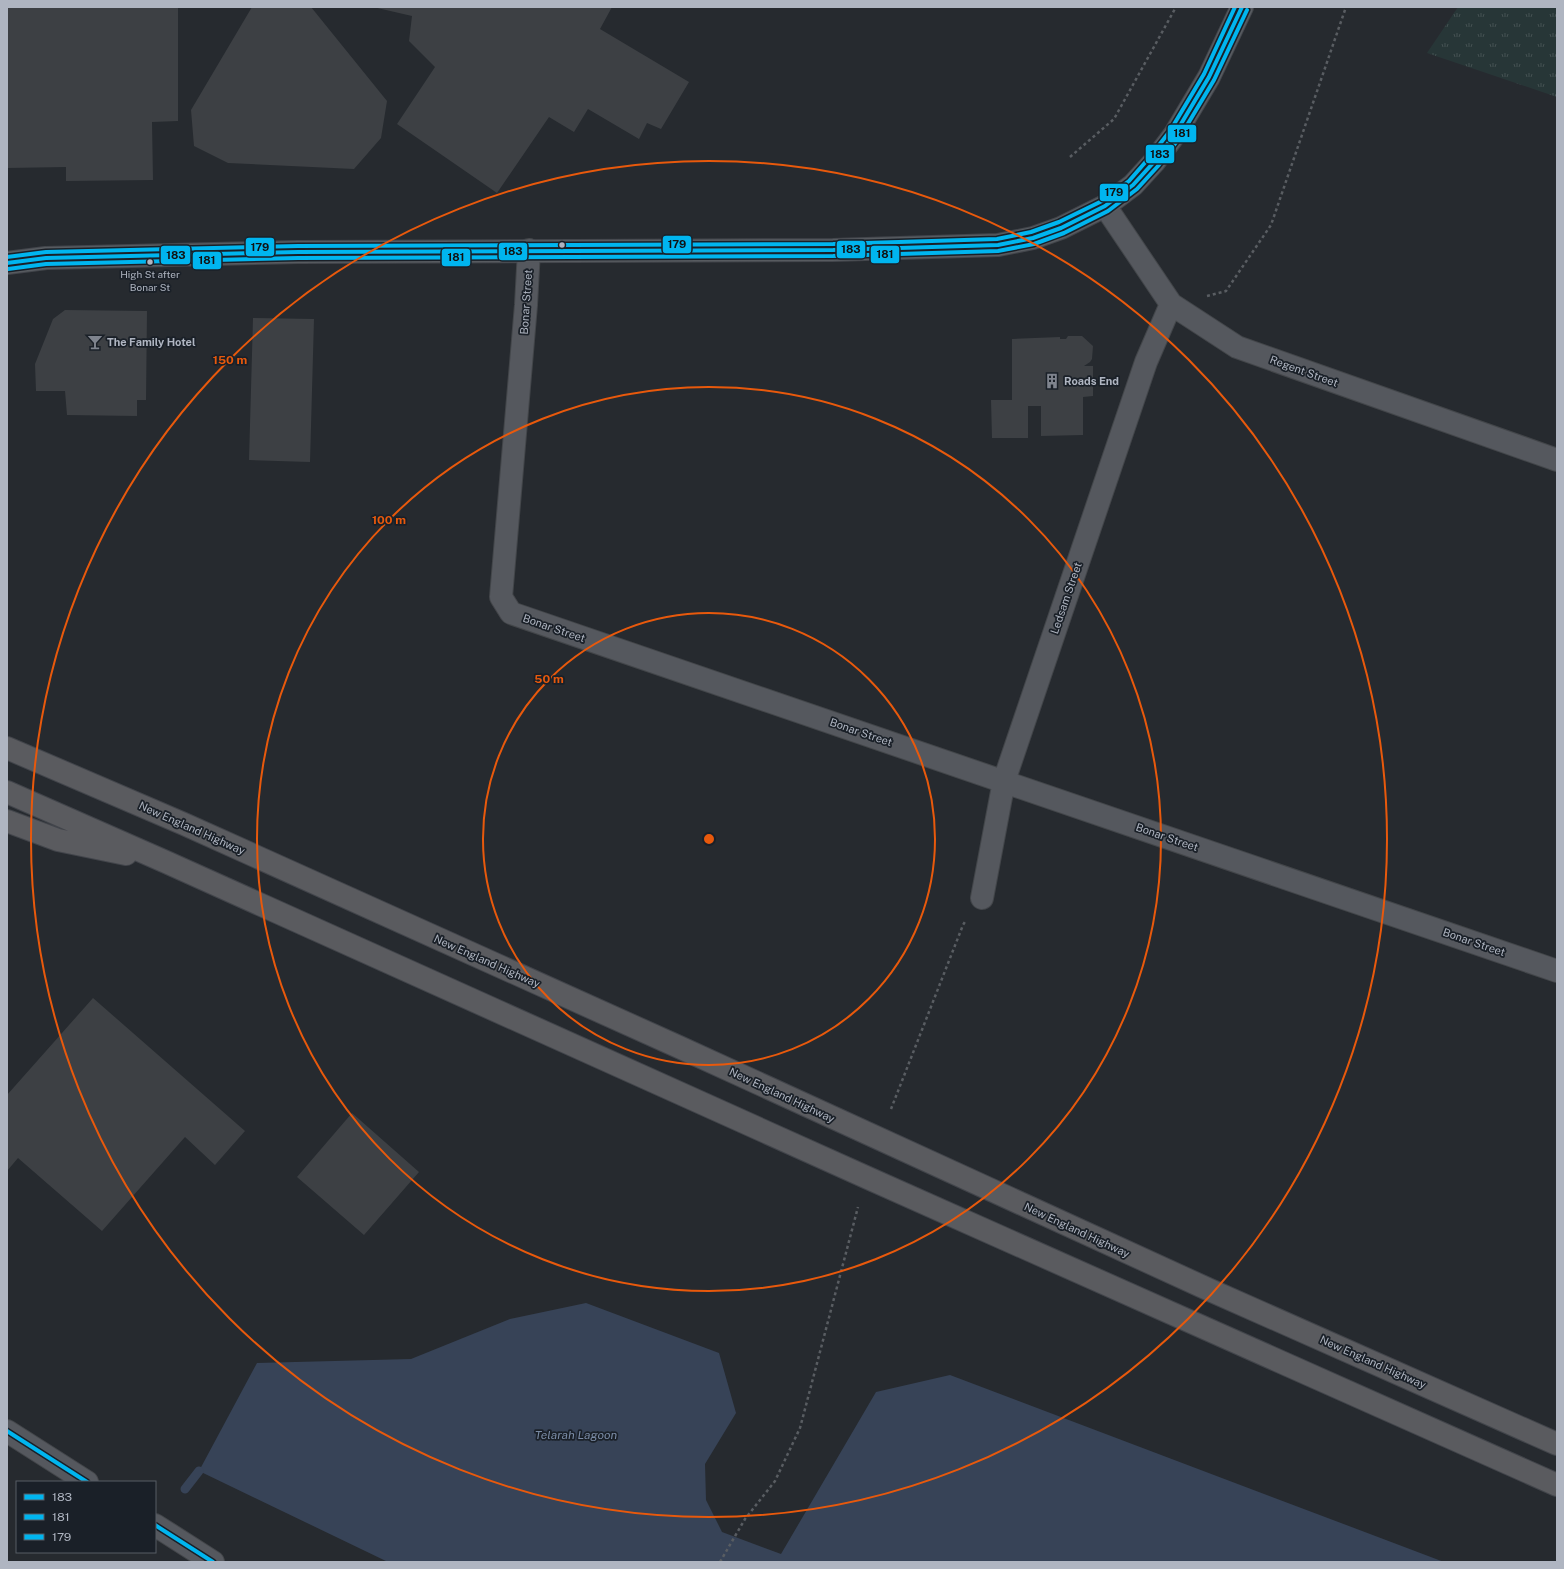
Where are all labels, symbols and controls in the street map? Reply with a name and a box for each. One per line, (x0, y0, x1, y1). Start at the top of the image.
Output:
line badge: 181 (1167, 124, 1197, 143)
text: 181 (1174, 127, 1190, 139)
line badge: 183 (1145, 144, 1175, 164)
text: 183 (1150, 148, 1170, 160)
line badge: 179 (1099, 183, 1129, 202)
text: 179 (1105, 186, 1123, 198)
line badge: 179 (662, 235, 692, 254)
line badge: 179 (245, 237, 275, 257)
text: 179 (668, 238, 686, 250)
unlabelled marker (557, 240, 567, 250)
line badge: 183 (836, 240, 866, 259)
text: 179 (251, 241, 269, 253)
line badge: 183 (498, 242, 528, 261)
text: 183 (841, 243, 861, 255)
line badge: 183 (160, 245, 191, 265)
text: 183 (503, 245, 523, 257)
line badge: 181 (870, 245, 900, 264)
line badge: 181 (441, 248, 471, 267)
text: 181 (877, 248, 893, 260)
text: 183 (166, 249, 186, 261)
line badge: 181 (192, 251, 222, 270)
text: 181 (448, 251, 464, 263)
text: 181 (199, 254, 215, 266)
marker: High St after Bonar St (145, 257, 155, 267)
place label: High St after Bonar St (120, 268, 180, 293)
street label: Bonar Street (518, 269, 534, 335)
bar icon: The Family Hotel (86, 333, 104, 351)
place label: The Family Hotel (107, 336, 196, 348)
text: 150 m (213, 353, 247, 367)
street label: Regent Street (1268, 353, 1340, 389)
building icon: Roads End (1043, 372, 1061, 390)
place label: Roads End (1064, 375, 1119, 387)
text: 100 m (372, 513, 406, 527)
street label: Ledsam Street (1048, 561, 1084, 635)
street label: Bonar Street (521, 612, 587, 644)
text: 50 m (534, 672, 564, 686)
street label: Bonar Street (828, 716, 894, 748)
street label: New England Highway (137, 799, 247, 857)
street label: Bonar Street (1134, 821, 1200, 853)
centre of rings (702, 832, 716, 846)
street label: Bonar Street (1441, 926, 1507, 958)
street label: New England Highway (432, 932, 542, 990)
street label: New England Highway (727, 1065, 837, 1125)
street label: New England Highway (1022, 1200, 1132, 1260)
street label: New England Highway (1318, 1333, 1428, 1391)
water label: Telarah Lagoon (535, 1428, 617, 1442)
legend (16, 1481, 156, 1553)
text: 183 (52, 1490, 72, 1504)
text: 181 (52, 1510, 70, 1524)
text: 179 (52, 1530, 71, 1544)

